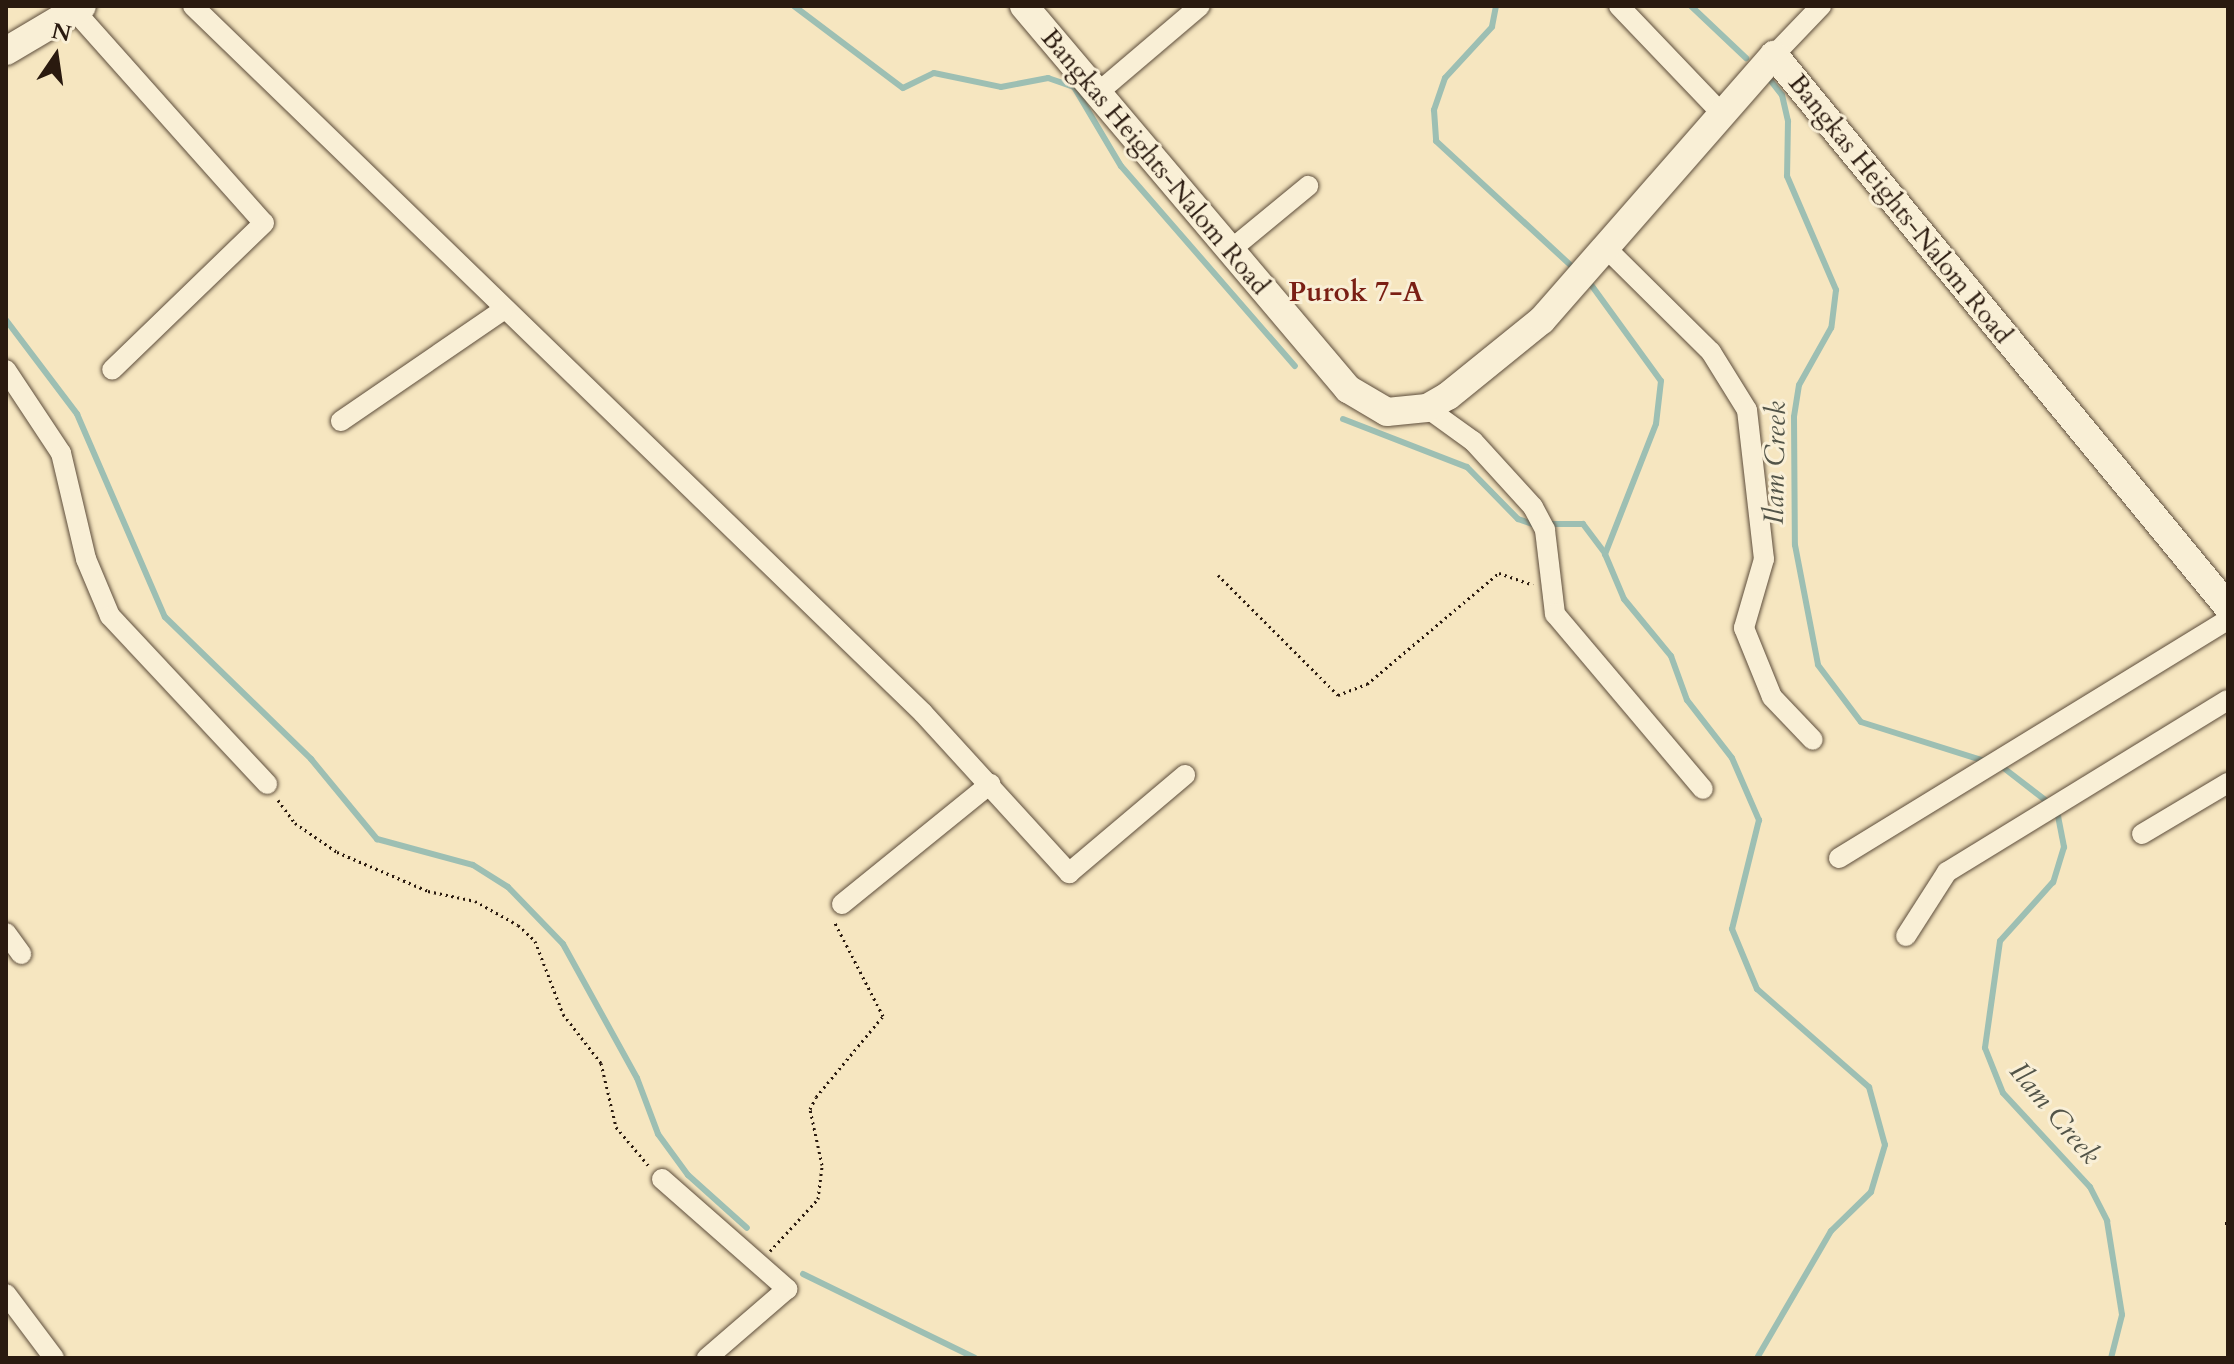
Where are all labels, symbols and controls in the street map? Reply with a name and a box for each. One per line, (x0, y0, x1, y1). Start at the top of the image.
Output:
north arrow (16, 16, 96, 96)
text: N (49, 16, 74, 49)
street label: Bangkas Heights-Nalom Road (1035, 23, 1275, 301)
street label: Bangkas Heights-Nalom Road (1782, 68, 2018, 350)
district label: Purok 7-A (1288, 275, 1424, 309)
water label: Ilam Creek (1757, 401, 1793, 525)
water label: Ilam Creek (2002, 1055, 2108, 1171)

